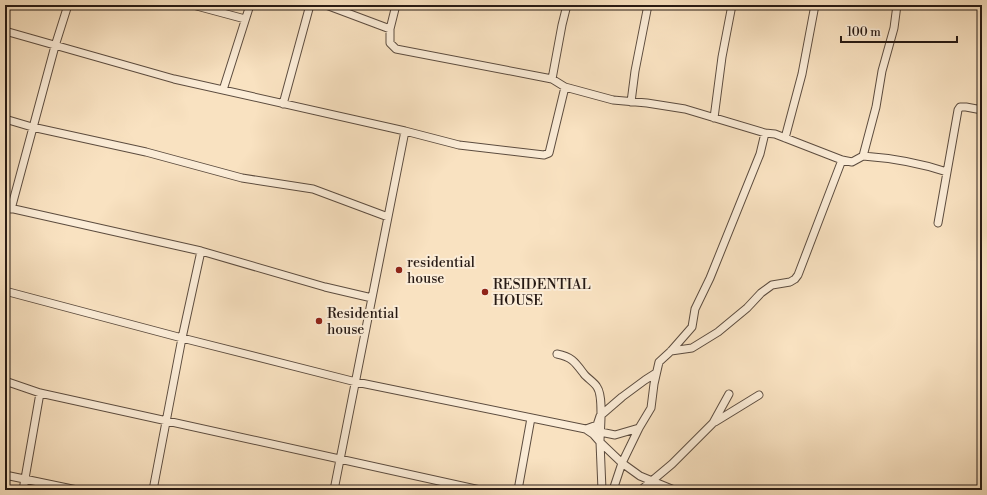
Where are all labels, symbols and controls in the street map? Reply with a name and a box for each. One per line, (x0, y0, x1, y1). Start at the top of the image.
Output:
scale bar (841, 18, 957, 44)
text: 100 m (847, 25, 881, 40)
place label: residential house (407, 254, 475, 288)
marker: residential house (394, 265, 404, 275)
place label: RESIDENTIAL HOUSE (493, 276, 591, 310)
marker: RESIDENTIAL HOUSE (480, 287, 490, 297)
place label: Residential house (327, 305, 399, 339)
marker: Residential house (314, 316, 324, 326)

